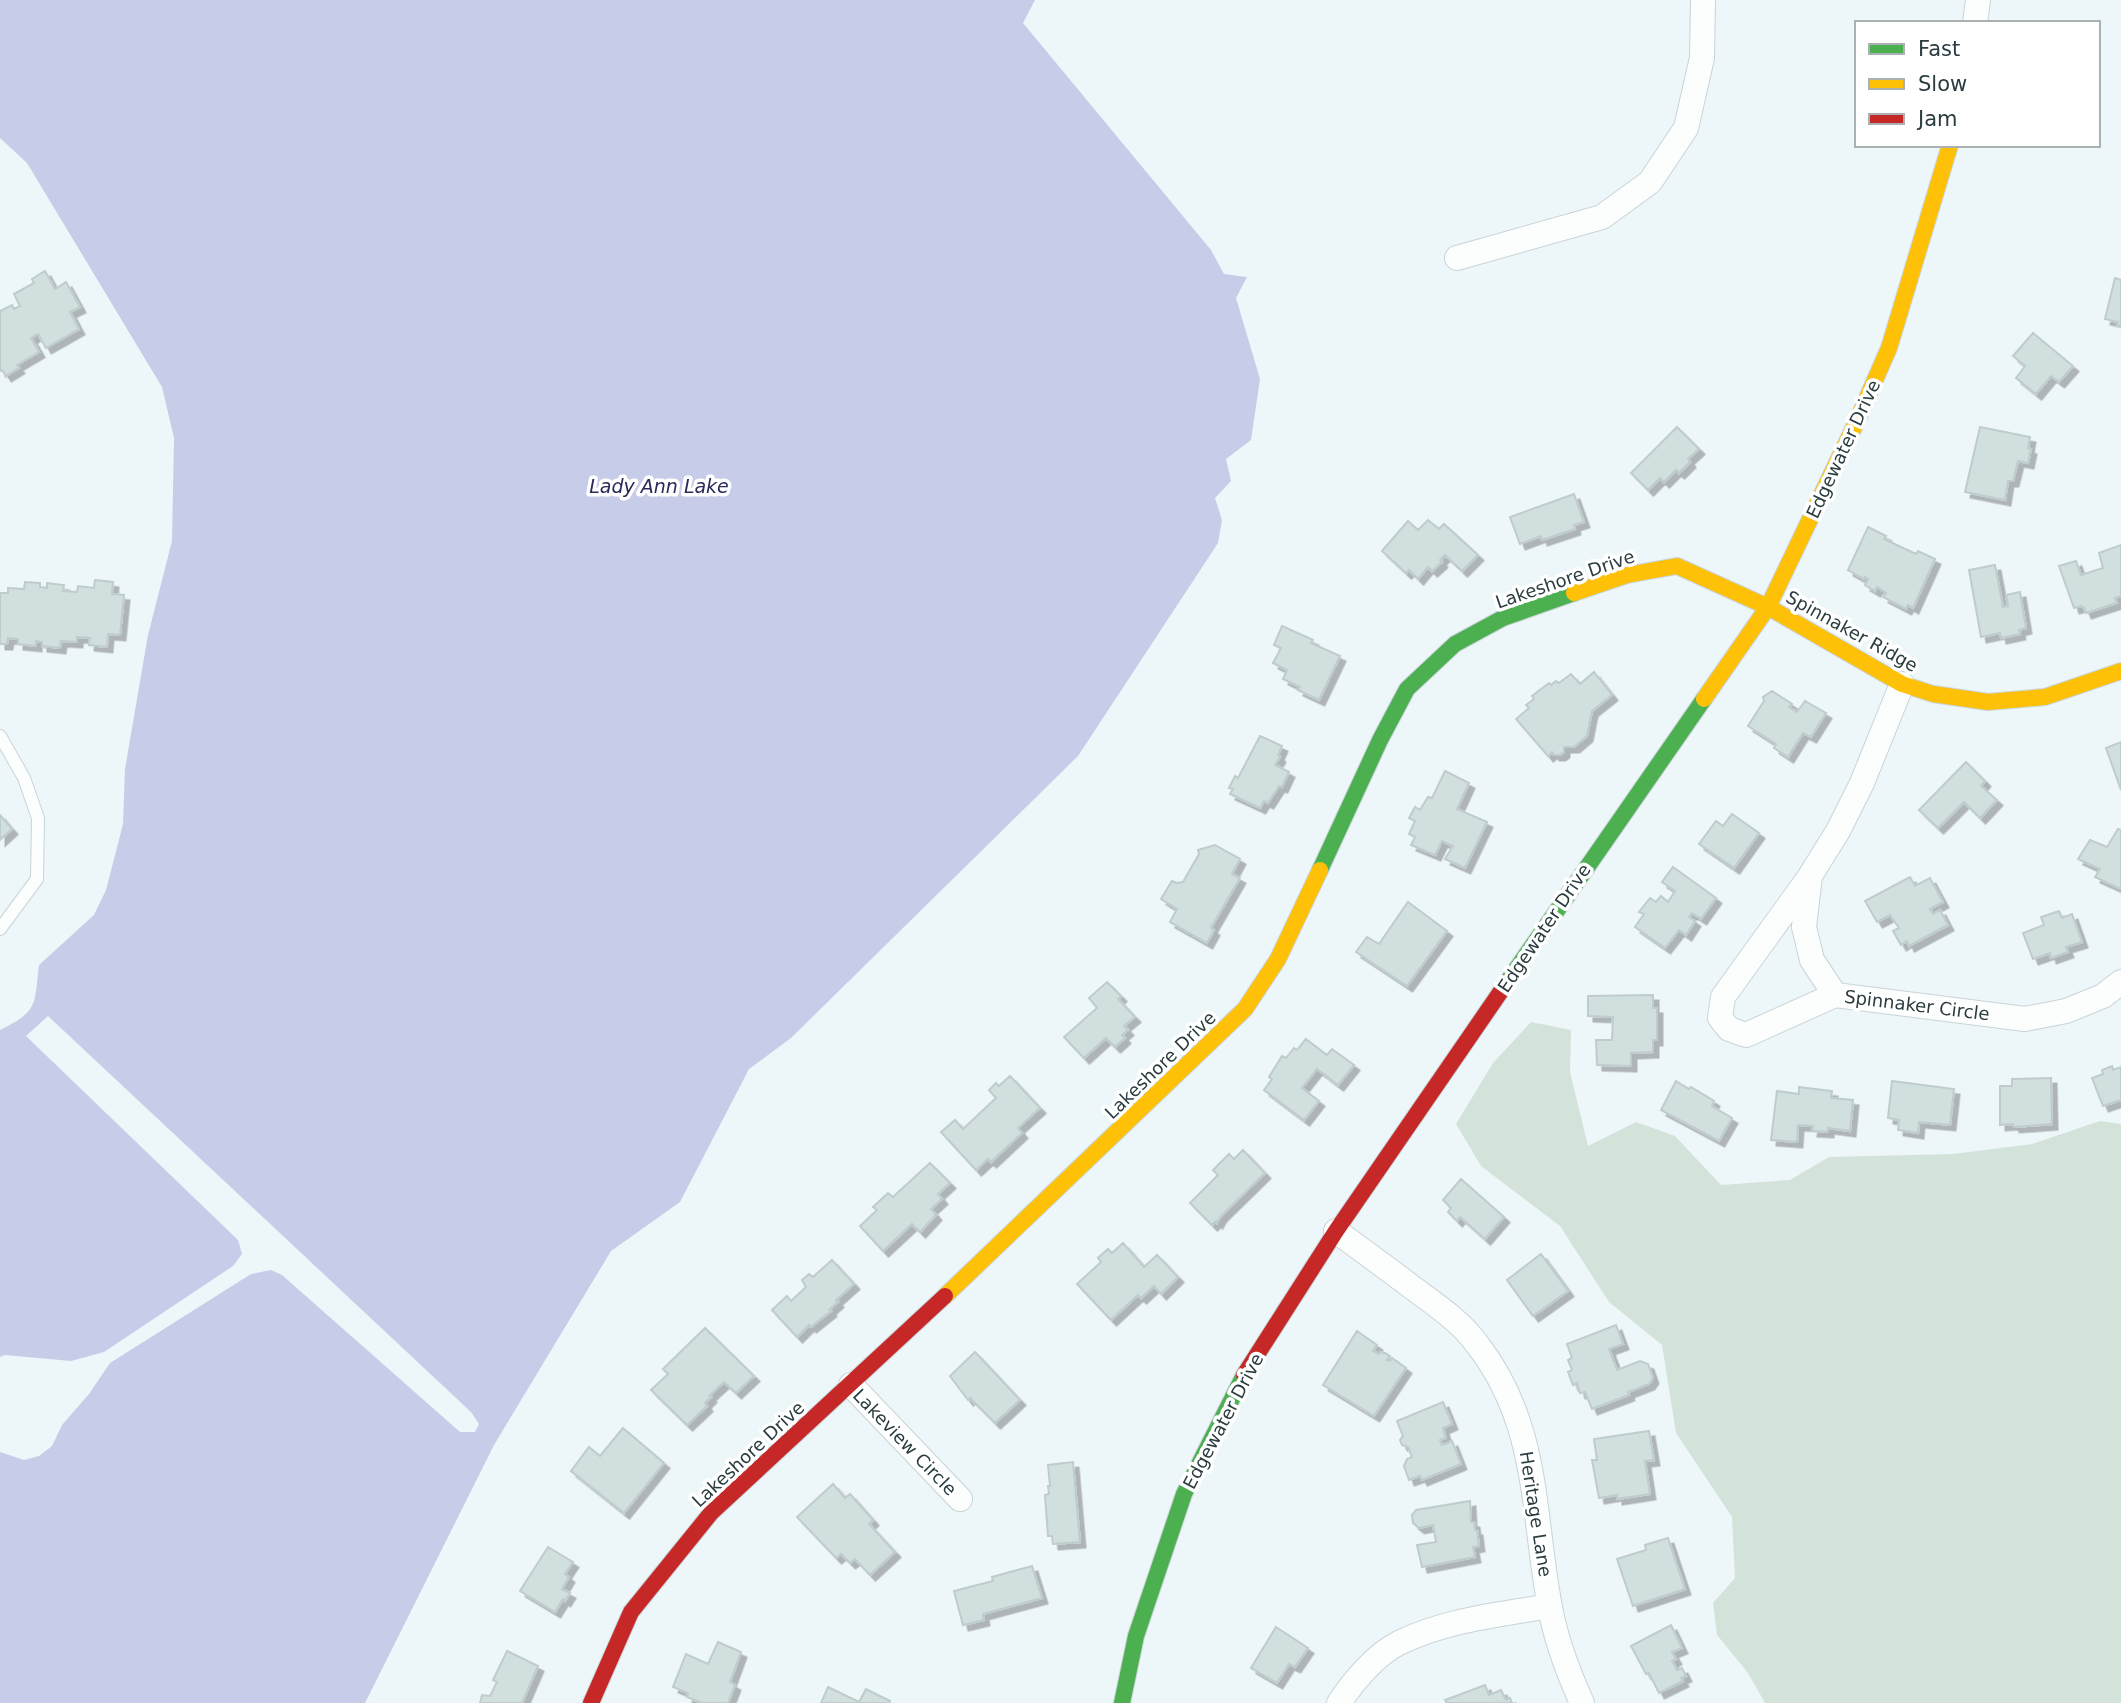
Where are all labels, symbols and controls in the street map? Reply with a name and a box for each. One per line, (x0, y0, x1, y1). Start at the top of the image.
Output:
legend (1855, 21, 2100, 147)
text: Fast (1918, 37, 1960, 61)
text: Slow (1918, 72, 1967, 96)
text: Jam (1916, 107, 1958, 131)
street label: Edgewater Drive (1802, 376, 1884, 522)
water label: Lady Ann Lake (589, 475, 729, 497)
street label: Lakeshore Drive (1493, 545, 1637, 613)
street label: Spinnaker Ridge (1783, 586, 1921, 676)
street label: Edgewater Drive (1493, 860, 1595, 996)
street label: Spinnaker Circle (1843, 986, 1991, 1024)
street label: Lakeshore Drive (1100, 1007, 1220, 1123)
street label: Edgewater Drive (1178, 1350, 1268, 1492)
street label: Lakeview Circle (849, 1384, 961, 1500)
street label: Lakeshore Drive (688, 1397, 808, 1511)
street label: Heritage Lane (1516, 1450, 1556, 1578)

